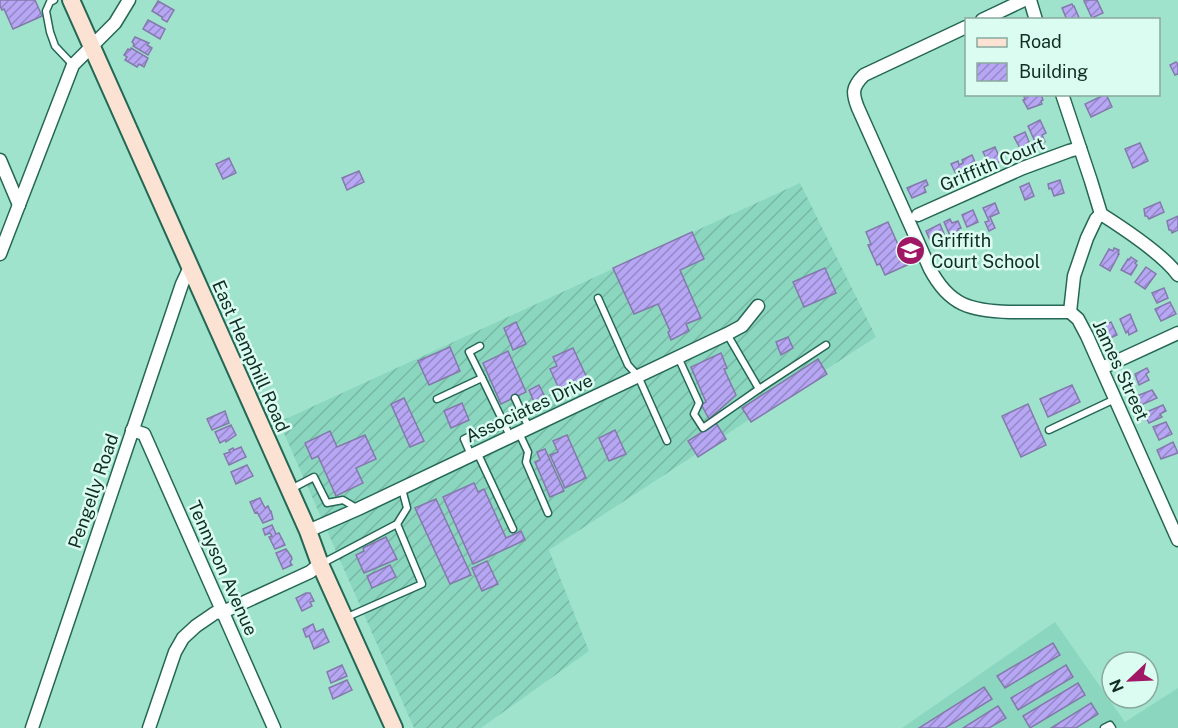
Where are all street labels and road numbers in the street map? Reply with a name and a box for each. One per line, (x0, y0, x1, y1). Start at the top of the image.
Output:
street label: Griffith Court (937, 133, 1047, 195)
street label: East Hemphill Road (208, 277, 294, 435)
street label: James Street (1089, 316, 1153, 424)
street label: Associates Drive (462, 369, 596, 447)
street label: Pengelly Road (64, 431, 122, 551)
street label: Tennyson Avenue (184, 497, 262, 639)

